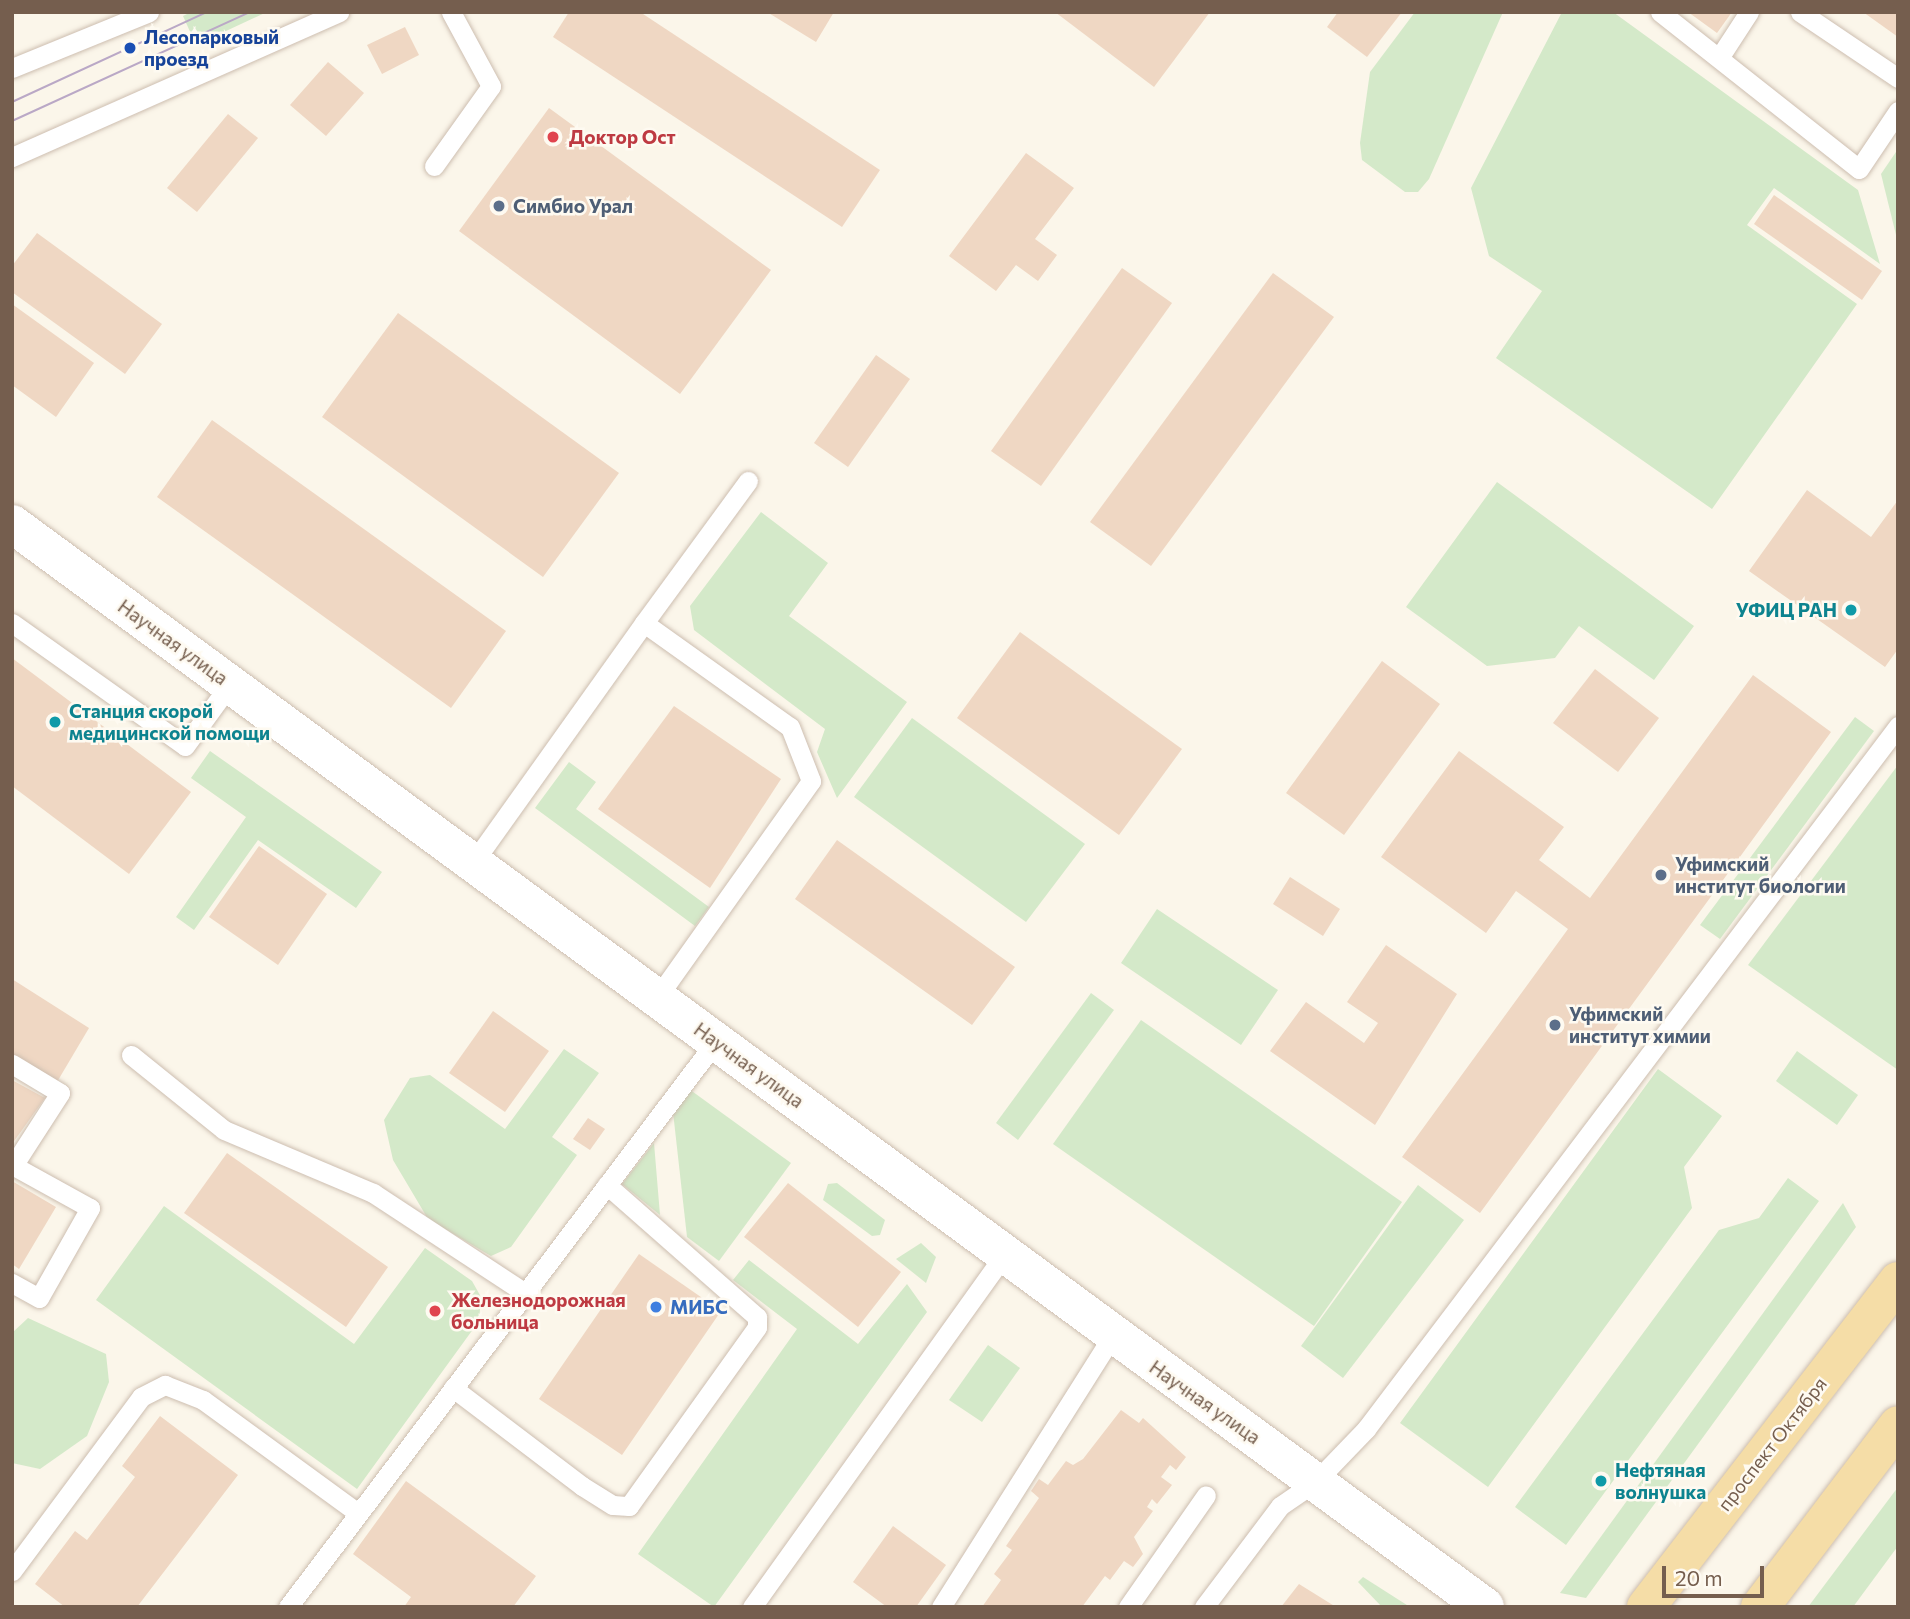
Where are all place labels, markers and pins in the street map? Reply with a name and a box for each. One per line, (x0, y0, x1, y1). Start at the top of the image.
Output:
place label: Лесопарковый проезд (144, 26, 279, 70)
marker: Лесопарковый проезд (122, 40, 138, 56)
place label: Доктор Ост (569, 126, 676, 148)
marker: Доктор Ост (543, 127, 563, 147)
place label: Симбио Урал (513, 195, 633, 217)
marker: Симбио Урал (491, 198, 507, 214)
place label: УФИЦ РАН (1736, 599, 1837, 621)
marker: УФИЦ РАН (1843, 602, 1859, 618)
place label: Станция скорой медицинской помощи (69, 700, 270, 744)
marker: Станция скорой медицинской помощи (47, 714, 63, 730)
place label: Уфимский институт биологии (1675, 853, 1846, 897)
marker: Уфимский институт биологии (1653, 867, 1669, 883)
place label: Уфимский институт химии (1569, 1003, 1711, 1047)
marker: Уфимский институт химии (1547, 1017, 1563, 1033)
place label: Железнодорожная больница (451, 1289, 626, 1333)
place label: МИБС (670, 1296, 728, 1318)
marker: МИБС (648, 1299, 664, 1315)
marker: Железнодорожная больница (425, 1301, 445, 1321)
place label: Нефтяная волнушка (1615, 1459, 1706, 1503)
marker: Нефтяная волнушка (1593, 1473, 1609, 1489)

